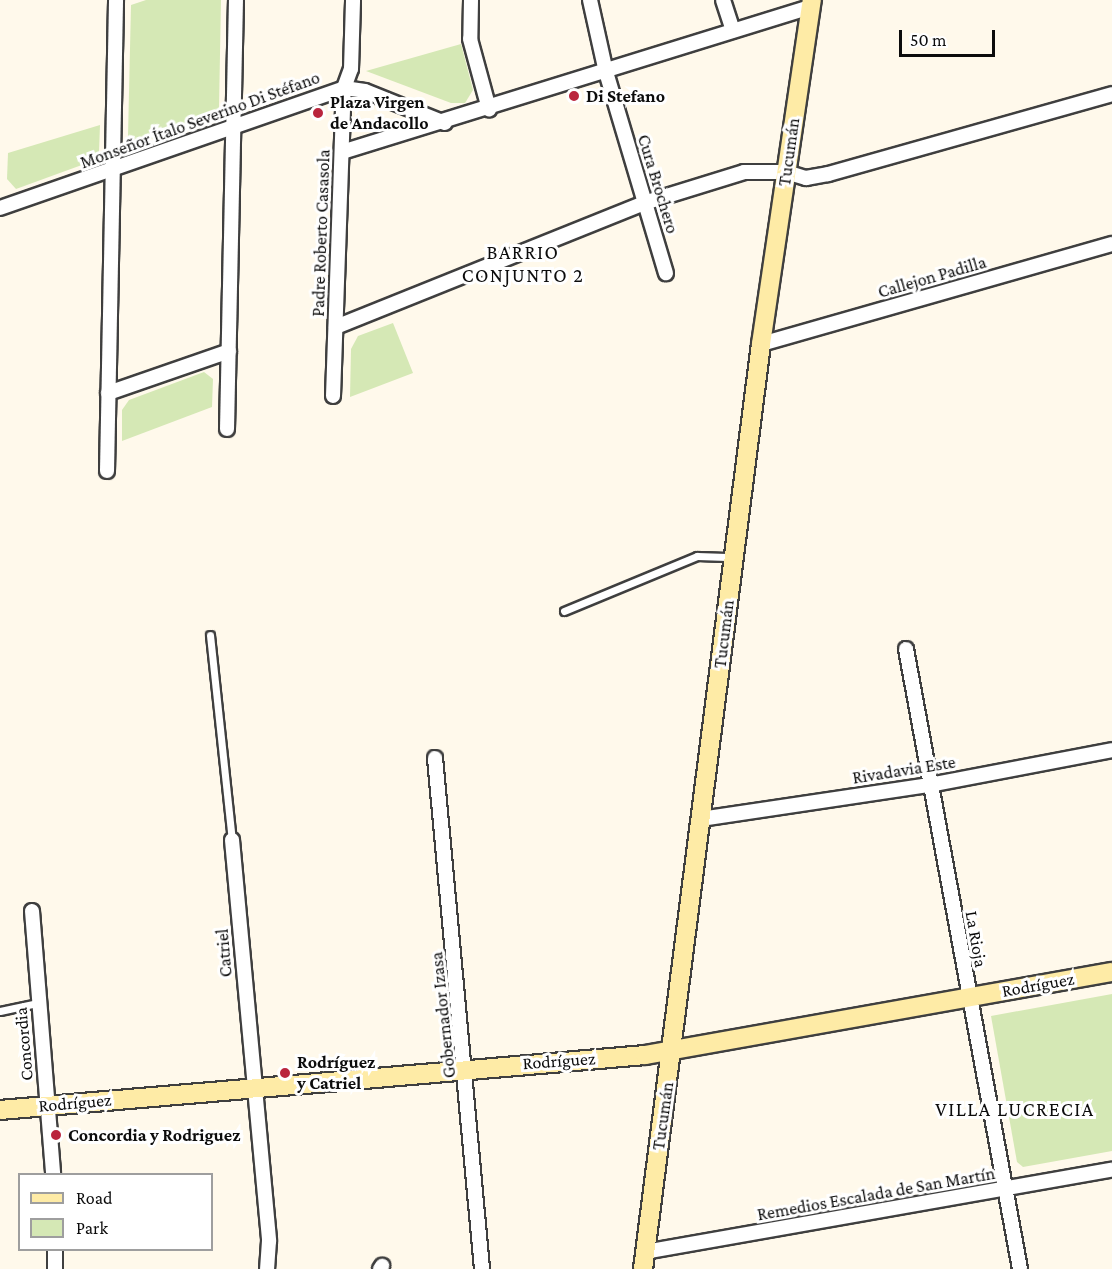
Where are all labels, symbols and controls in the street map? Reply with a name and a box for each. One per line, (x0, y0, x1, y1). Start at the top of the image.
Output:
scale bar (902, 18, 998, 56)
text: 50 m (910, 30, 947, 50)
street label: Monseñor Ítalo Severino Di Stéfano (77, 67, 323, 173)
place label: Di Stefano (586, 85, 665, 107)
marker: Di Stefano (567, 89, 581, 103)
place label: Plaza Virgen de Andacollo (330, 92, 429, 134)
marker: Plaza Virgen de Andacollo (311, 106, 325, 120)
street label: Tucumán (774, 116, 804, 188)
street label: Cura Brochero (633, 132, 683, 236)
street label: Padre Roberto Casasola (307, 149, 335, 317)
district label: BARRIO CONJUNTO 2 (462, 241, 584, 288)
street label: Callejon Padilla (875, 251, 989, 303)
street label: Tucumán (709, 599, 739, 669)
street label: Rivadavia Este (851, 751, 957, 789)
street label: La Rioja (960, 909, 992, 969)
street label: Catriel (211, 928, 237, 978)
street label: Gobernador Izasa (426, 951, 460, 1079)
street label: Rodríguez (1000, 968, 1076, 1002)
street label: Concordia (10, 1006, 38, 1082)
street label: Rodríguez (522, 1048, 596, 1074)
place label: Rodríguez y Catriel (297, 1052, 375, 1094)
marker: Rodríguez y Catriel (278, 1066, 292, 1080)
street label: Tucumán (648, 1080, 678, 1152)
street label: Rodríguez (38, 1089, 112, 1117)
district label: VILLA LUCRECIA (935, 1097, 1095, 1121)
place label: Concordia y Rodriguez (68, 1124, 240, 1146)
marker: Concordia y Rodriguez (49, 1128, 63, 1142)
street label: Remedios Escalada de San Martín (755, 1162, 997, 1226)
legend (18, 1173, 213, 1251)
text: Road (76, 1188, 113, 1208)
text: Park (76, 1218, 108, 1238)

